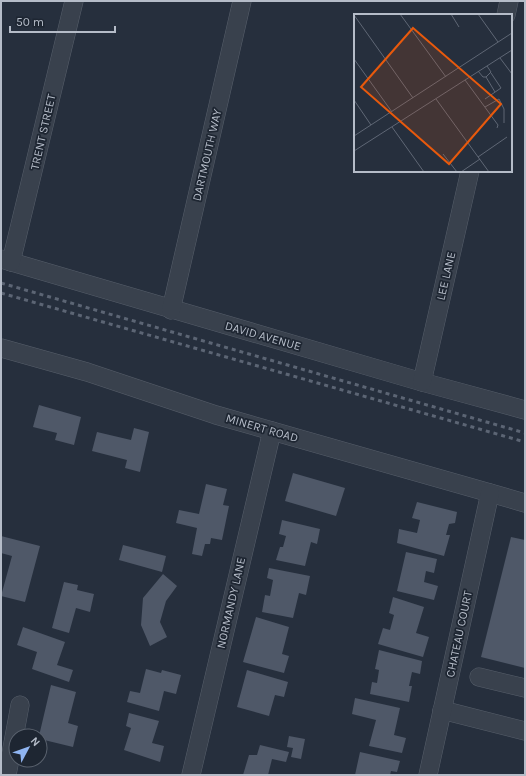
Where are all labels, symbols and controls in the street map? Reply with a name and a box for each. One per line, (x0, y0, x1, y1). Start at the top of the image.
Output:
scale bar (10, 8, 115, 34)
inset map (354, 14, 512, 172)
text: 50 m (16, 15, 44, 29)
street label: TRENT STREET (27, 93, 59, 171)
street label: DARTMOUTH WAY (190, 107, 225, 203)
street label: LEE LANE (434, 250, 458, 302)
street label: DAVID AVENUE (223, 318, 303, 354)
street label: MINERT ROAD (224, 411, 300, 445)
street label: NORMANDY LANE (214, 556, 248, 650)
street label: CHATEAU COURT (443, 589, 475, 679)
north arrow (8, 728, 48, 768)
text: N (28, 735, 43, 749)

